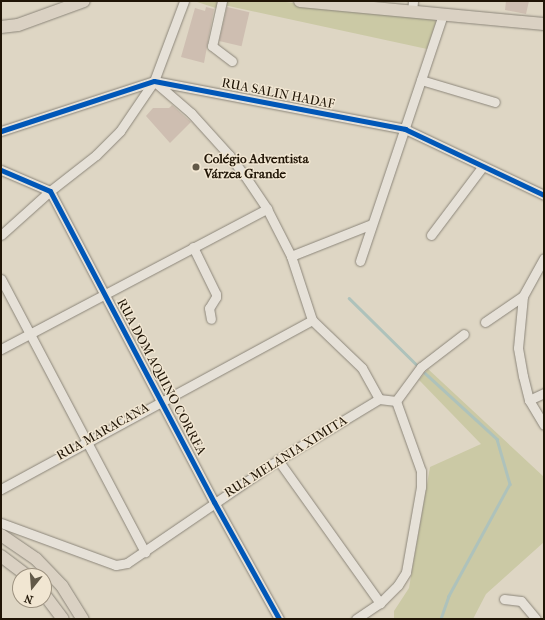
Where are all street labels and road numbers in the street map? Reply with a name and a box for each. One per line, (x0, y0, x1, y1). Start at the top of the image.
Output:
street label: RUA SALIN HADAF (220, 75, 336, 113)
street label: RUA DOM AQUINO CORREA (113, 296, 209, 458)
street label: RUA MARACANA (54, 400, 152, 464)
street label: RUA MELANIA XIMITA (222, 413, 350, 501)

